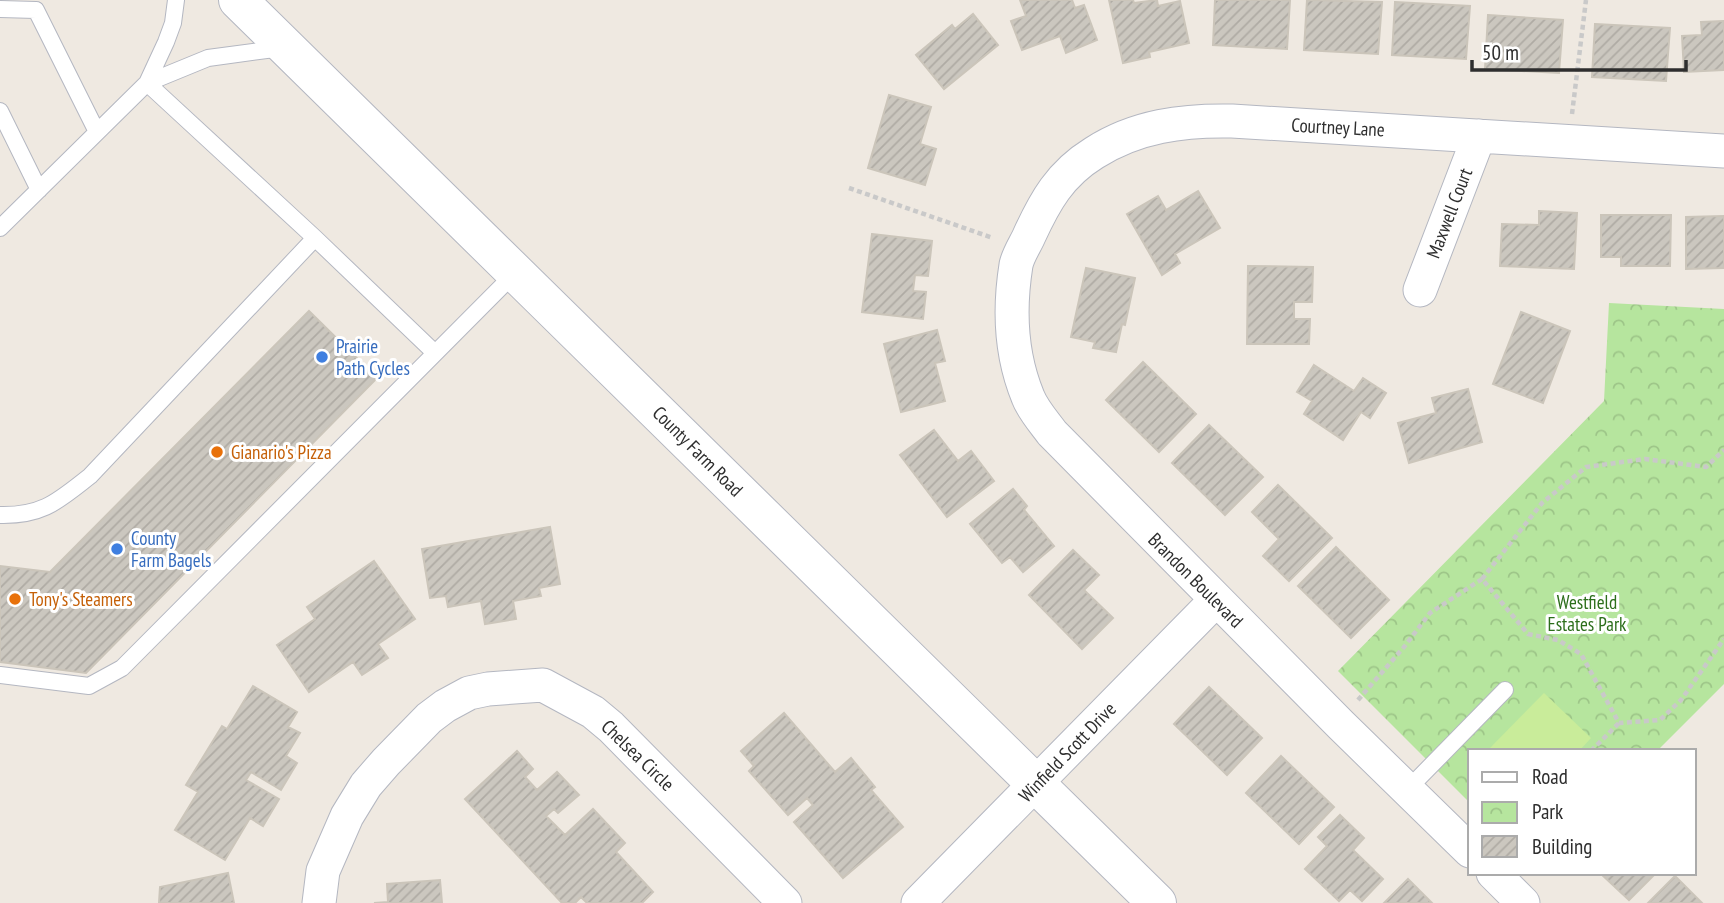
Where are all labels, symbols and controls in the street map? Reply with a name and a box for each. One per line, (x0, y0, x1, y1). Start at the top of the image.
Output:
scale bar (1472, 28, 1686, 72)
text: 50 m (1482, 39, 1519, 66)
street label: Courtney Lane (1291, 113, 1385, 141)
street label: Maxwell Court (1421, 164, 1477, 262)
place label: Prairie Path Cycles (336, 334, 410, 380)
marker: Prairie Path Cycles (314, 349, 330, 365)
street label: County Farm Road (648, 401, 748, 501)
place label: Gianario's Pizza (231, 440, 332, 464)
marker: Gianario's Pizza (209, 444, 225, 460)
place label: County Farm Bagels (131, 526, 212, 572)
street label: Brandon Boulevard (1143, 527, 1249, 633)
marker: County Farm Bagels (109, 541, 125, 557)
place label: Tony's Steamers (29, 587, 133, 611)
park label: Westfield Estates Park (1547, 590, 1627, 636)
marker: Tony's Steamers (7, 591, 23, 607)
street label: Winfield Scott Drive (1013, 697, 1121, 807)
street label: Chelsea Circle (596, 714, 680, 796)
legend (1468, 749, 1696, 875)
text: Road (1532, 763, 1568, 790)
text: Park (1532, 798, 1563, 825)
text: Building (1532, 833, 1592, 860)

